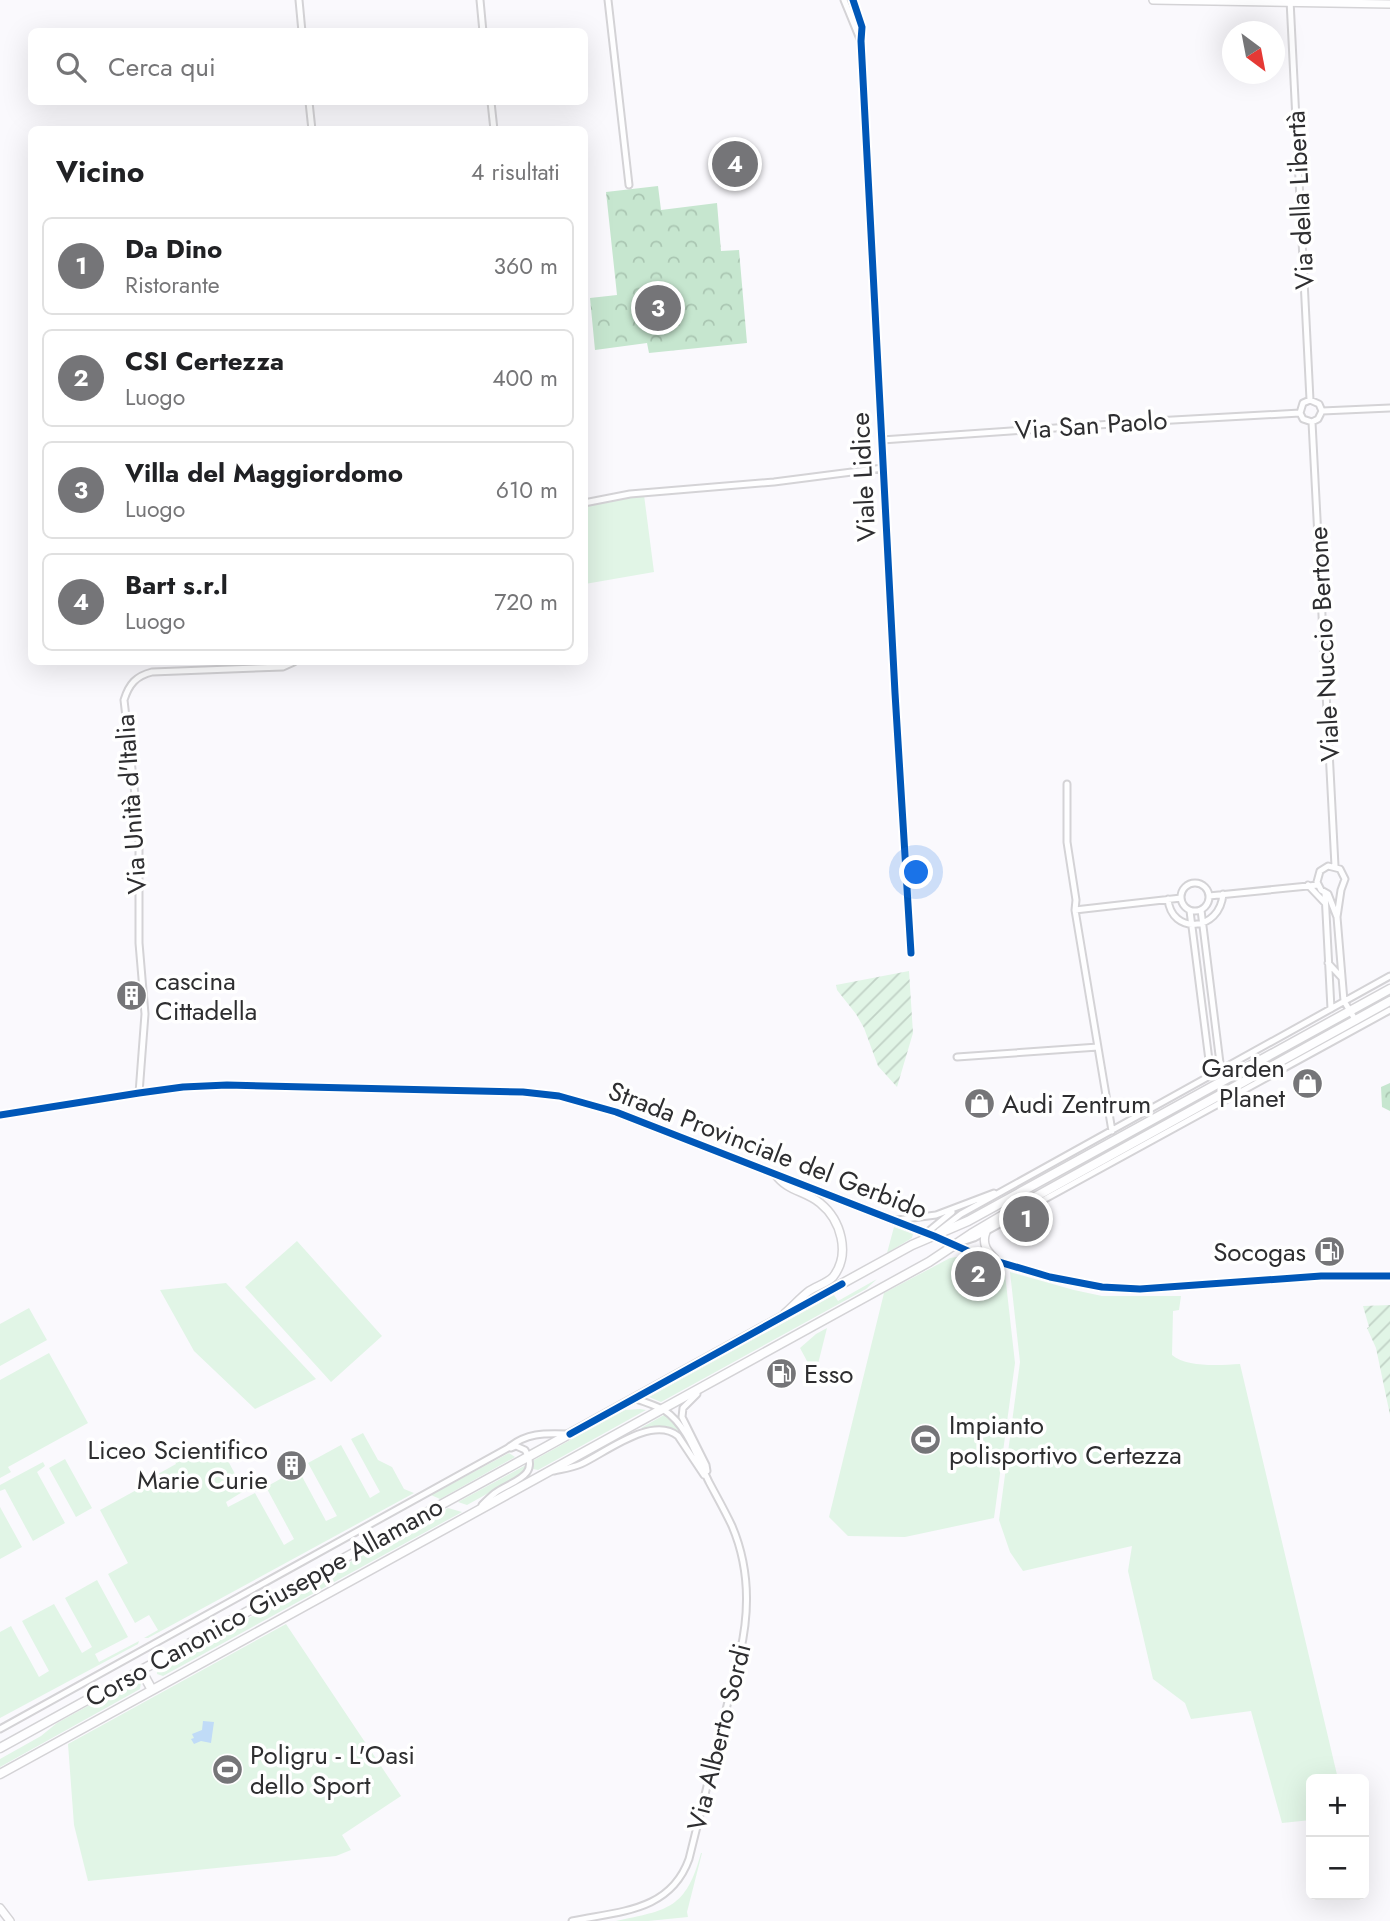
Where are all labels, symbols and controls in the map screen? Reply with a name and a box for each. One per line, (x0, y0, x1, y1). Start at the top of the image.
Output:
north arrow (1222, 21, 1285, 84)
search box (28, 28, 588, 105)
icon: search (52, 48, 90, 86)
text: Cerca qui (108, 48, 216, 86)
street label: Via della Libertà (1276, 110, 1324, 290)
pin: 4 (712, 138, 758, 190)
text: Vicino (56, 150, 144, 193)
text: 4 risultati (471, 155, 560, 189)
text: Da Dino (125, 230, 222, 268)
text: 1 (75, 249, 87, 283)
text: 360 m (494, 249, 558, 283)
text: Ristorante (125, 268, 220, 302)
pin: 3 (635, 282, 681, 334)
text: CSI Certezza (125, 342, 284, 380)
text: 2 (73, 361, 89, 395)
text: 400 m (492, 361, 558, 395)
text: Luogo (125, 380, 185, 414)
street label: Via San Paolo (1013, 401, 1169, 449)
street label: Viale Lidice (841, 411, 885, 543)
text: Villa del Maggiordomo (125, 454, 403, 492)
text: 3 (74, 473, 88, 507)
text: 610 m (496, 473, 558, 507)
text: Luogo (125, 492, 185, 526)
street label: Viale Nuccio Bertone (1299, 526, 1349, 762)
text: Bart s.r.l (125, 566, 228, 604)
text: 4 (73, 585, 89, 619)
text: 720 m (494, 585, 558, 619)
text: Luogo (125, 604, 185, 638)
street label: Via Unità d'Italia (106, 713, 156, 895)
your location (899, 855, 933, 889)
place label: cascina Cittadella (155, 962, 257, 1030)
building icon: cascina Cittadella (115, 979, 149, 1013)
place label: Garden Planet (1202, 1049, 1286, 1117)
shop icon: Garden Planet (1291, 1066, 1325, 1100)
street label: Strada Provinciale del Gerbido (603, 1072, 933, 1228)
place label: Audi Zentrum (1002, 1085, 1151, 1123)
shop icon: Audi Zentrum (962, 1087, 996, 1121)
pin: 1 (1003, 1193, 1049, 1245)
place label: Socogas (1213, 1233, 1306, 1271)
fuel station icon: Socogas (1312, 1235, 1346, 1269)
pin: 2 (955, 1248, 1001, 1300)
place label: Esso (804, 1355, 853, 1393)
fuel station icon: Esso (764, 1357, 798, 1391)
place label: Impianto polisportivo Certezza (949, 1406, 1182, 1474)
sports icon: Impianto polisportivo Certezza (909, 1423, 943, 1457)
place label: Liceo Scientifico Marie Curie (87, 1431, 268, 1499)
building icon: Liceo Scientifico Marie Curie (274, 1448, 308, 1482)
street label: Corso Canonico Giuseppe Allamano (78, 1487, 450, 1717)
street label: Via Alberto Sordi (677, 1639, 761, 1835)
place label: Poligru - L'Oasi dello Sport (250, 1736, 415, 1804)
sports icon: Poligru - L'Oasi dello Sport (210, 1753, 244, 1787)
map controls (1306, 1774, 1369, 1900)
button: + (1306, 1774, 1369, 1837)
button: − (1306, 1837, 1369, 1900)

